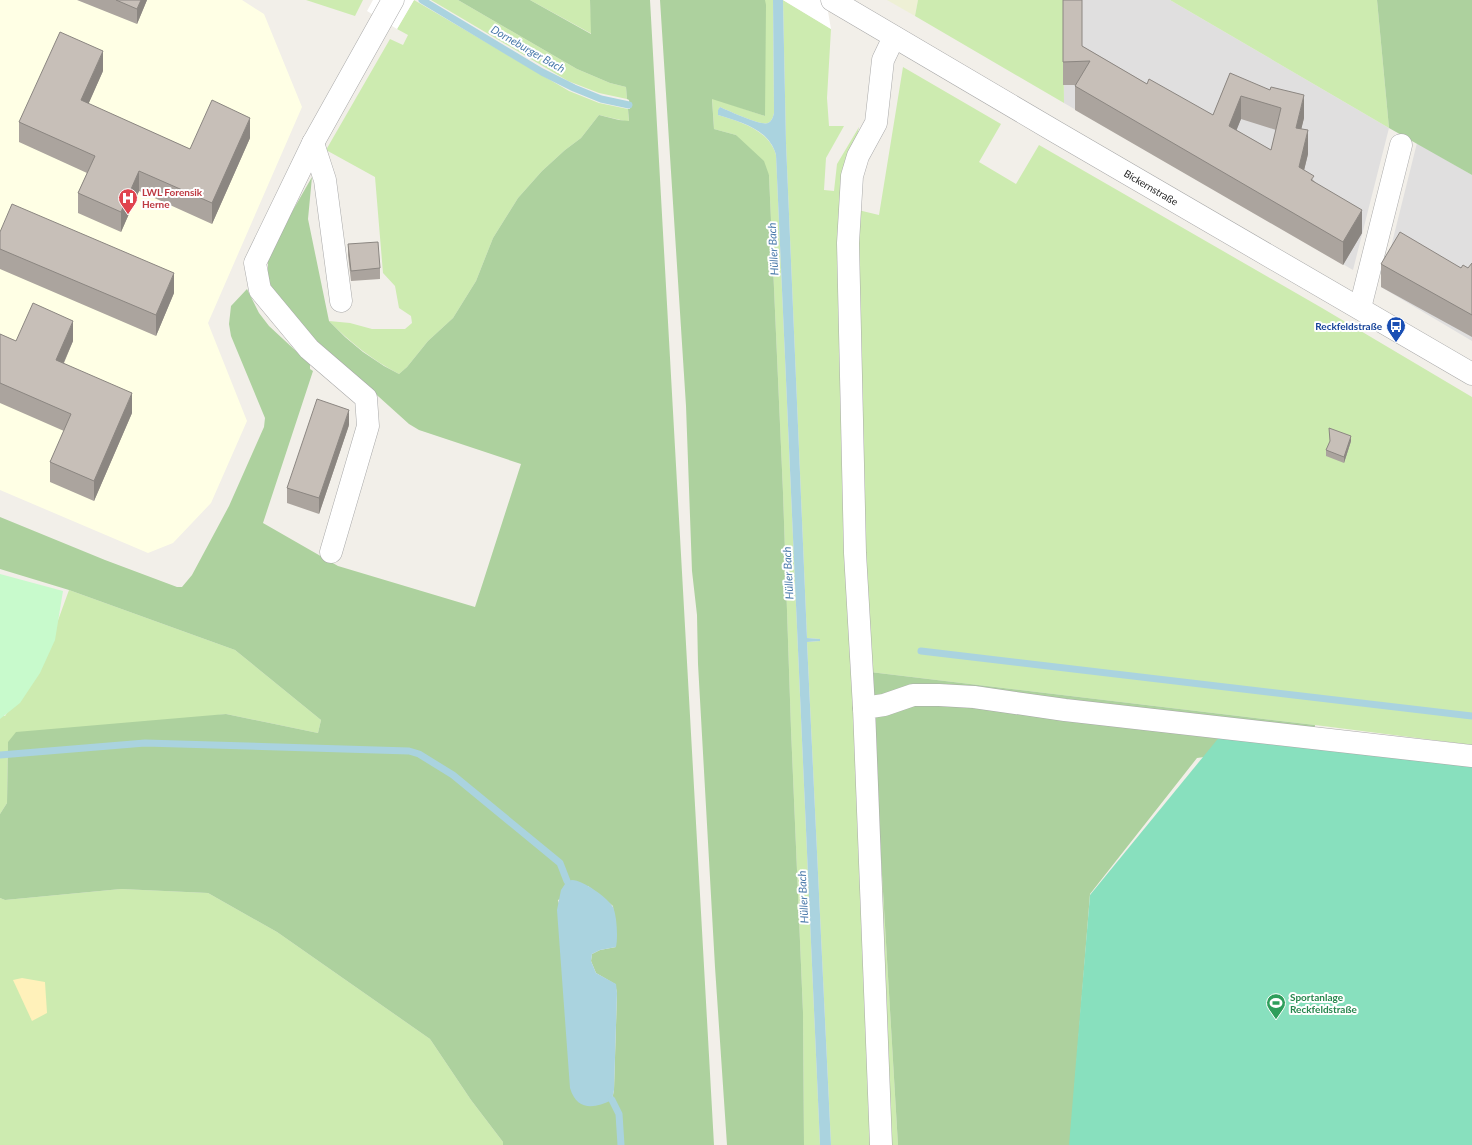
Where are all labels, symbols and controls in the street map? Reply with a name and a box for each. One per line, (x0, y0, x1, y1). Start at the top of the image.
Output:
water label: Dorneburger Bach (489, 22, 568, 75)
street label: Bickernstraße (1122, 167, 1180, 208)
place label: LWL Forensik Herne (142, 186, 203, 210)
hospital icon: LWL Forensik Herne (117, 187, 139, 215)
water label: Hüller Bach (765, 222, 780, 276)
bus stop icon: Reckfeldstraße (1385, 315, 1407, 343)
place label: Reckfeldstraße (1315, 320, 1383, 332)
water label: Hüller Bach (780, 546, 795, 600)
water label: Hüller Bach (795, 870, 810, 924)
place label: Sportanlage Reckfeldstraße (1290, 991, 1357, 1015)
sports icon: Sportanlage Reckfeldstraße (1265, 992, 1287, 1020)

